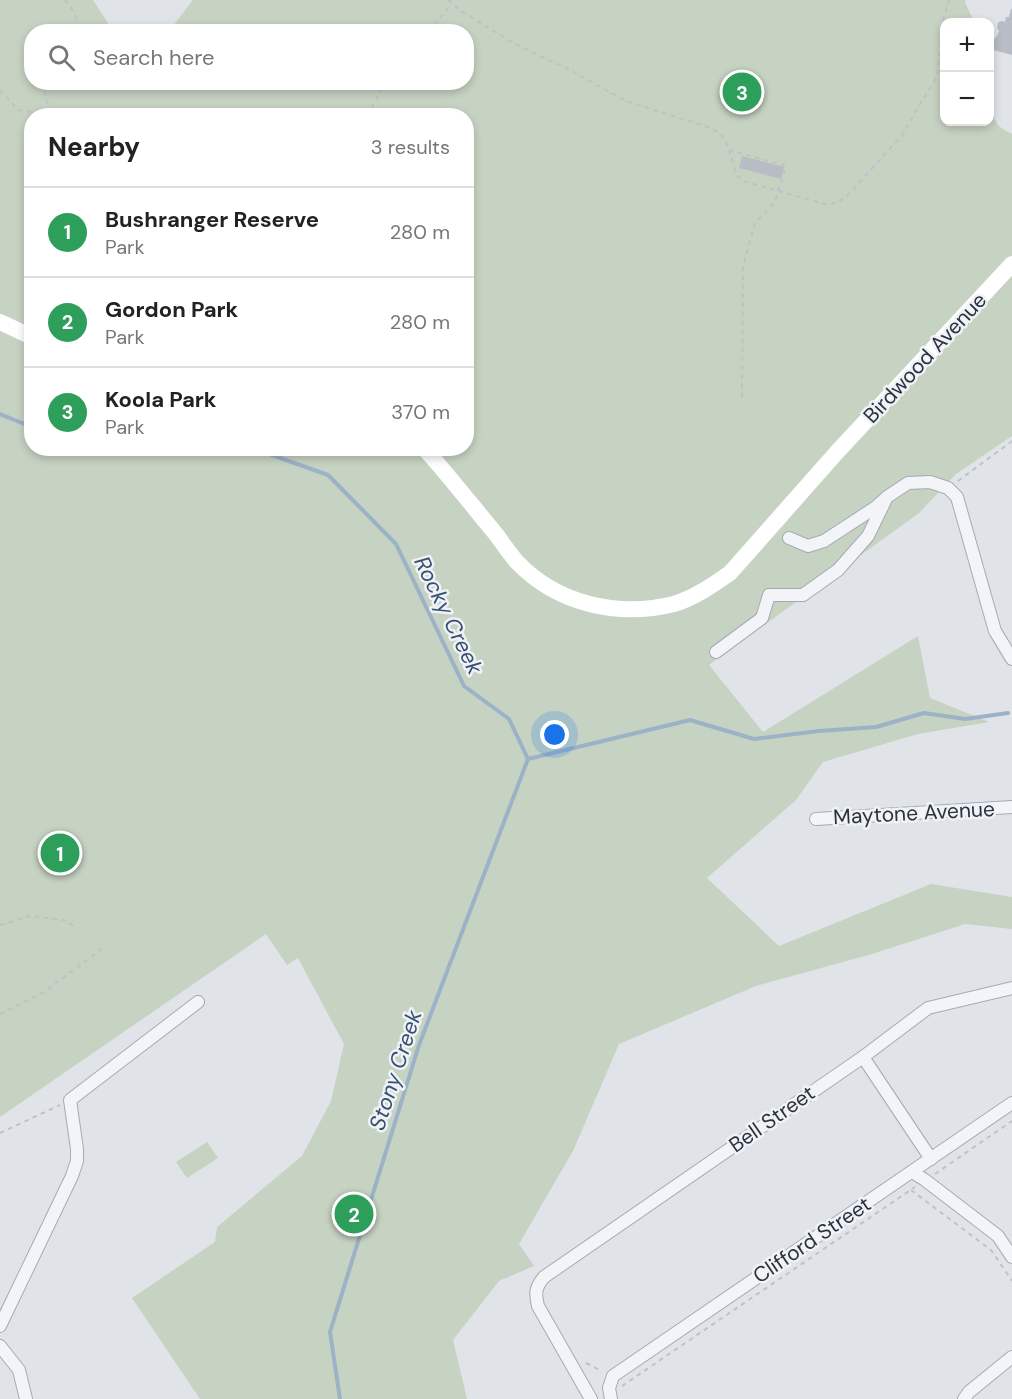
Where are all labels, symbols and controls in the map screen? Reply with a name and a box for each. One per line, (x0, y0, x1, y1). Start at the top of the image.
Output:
map controls (940, 18, 994, 126)
button: + (940, 18, 994, 72)
search box (24, 24, 474, 90)
icon: search (45, 41, 78, 74)
text: Search here (93, 43, 214, 72)
pin: 3 (722, 70, 762, 115)
button: − (940, 72, 994, 126)
text: Nearby (48, 130, 140, 164)
text: 3 results (371, 134, 450, 160)
text: Bushranger Reserve (105, 205, 319, 234)
text: 1 (64, 219, 71, 245)
text: 280 m (390, 219, 450, 245)
text: Park (105, 234, 145, 260)
street label: Birdwood Avenue (857, 287, 993, 429)
text: Gordon Park (105, 295, 238, 324)
text: 2 (62, 309, 73, 335)
text: 280 m (390, 309, 450, 335)
text: Park (105, 324, 145, 350)
text: Koola Park (105, 385, 217, 414)
text: 3 (61, 399, 74, 425)
text: 370 m (391, 399, 450, 425)
text: Park (105, 414, 145, 440)
water label: Rocky Creek (407, 551, 490, 680)
your location (540, 720, 569, 749)
street label: Maytone Avenue (832, 795, 996, 831)
pin: 1 (40, 830, 80, 876)
water label: Stony Creek (362, 1006, 429, 1134)
street label: Bell Street (723, 1079, 821, 1159)
street label: Clifford Street (747, 1190, 877, 1290)
pin: 2 (334, 1192, 374, 1236)

